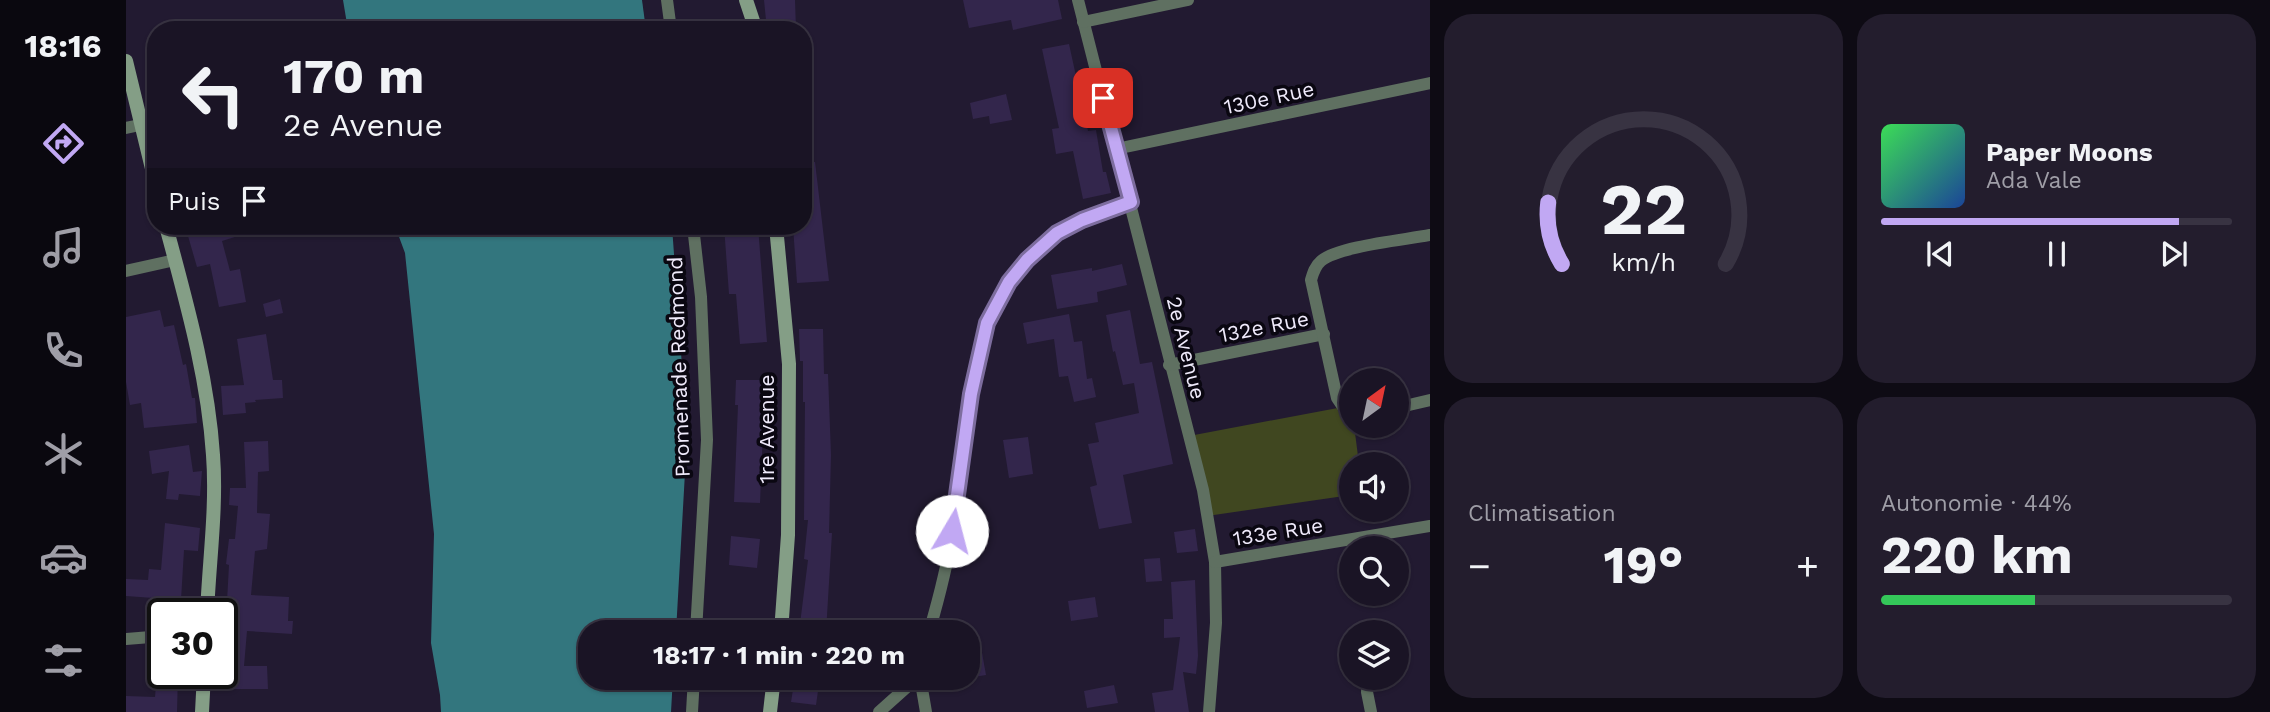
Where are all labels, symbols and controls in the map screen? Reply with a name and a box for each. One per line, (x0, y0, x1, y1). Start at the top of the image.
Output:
text: 18:16 (24, 27, 102, 65)
text: 170 m (283, 47, 424, 105)
icon: left (168, 49, 259, 140)
pin (1073, 68, 1133, 128)
street label: 130e Rue (1222, 76, 1316, 119)
icon: arrive (1084, 79, 1122, 117)
text: 2e Avenue (283, 106, 443, 144)
icon: directions (39, 119, 88, 168)
text: Paper Moons (1986, 137, 2153, 167)
text: 22 (1600, 167, 1687, 253)
text: Ada Vale (1986, 167, 2082, 194)
icon: arrive (235, 182, 273, 220)
text: Puis (168, 186, 221, 216)
icon: music (39, 223, 88, 272)
icon: previous (1921, 235, 1959, 273)
icon: pause (2038, 235, 2076, 273)
icon: next (2155, 235, 2193, 273)
text: km/h (1611, 248, 1676, 277)
street label: Promenade Redmond (662, 256, 695, 478)
street label: 2e Avenue (1162, 294, 1211, 402)
street label: 132e Rue (1217, 306, 1311, 347)
icon: phone (39, 326, 88, 375)
north arrow (1339, 368, 1409, 438)
map controls (1339, 368, 1409, 690)
street label: 1re Avenue (754, 374, 779, 484)
icon: climate (39, 429, 88, 478)
button: sound (1339, 452, 1409, 522)
text: Autonomie · 44% (1881, 490, 2072, 517)
position arrow (915, 494, 989, 568)
text: Climatisation (1468, 500, 1616, 527)
street label: 133e Rue (1231, 512, 1325, 551)
text: 220 km (1881, 525, 2073, 586)
icon: car (39, 533, 88, 582)
text: 19° (1603, 535, 1684, 596)
button: search (1339, 536, 1409, 606)
text: − (1468, 544, 1491, 588)
text: + (1796, 544, 1819, 588)
speed limit sign: 30 (147, 598, 238, 689)
button: layers (1339, 620, 1409, 690)
icon: filters (39, 636, 88, 685)
text: 18:17 · 1 min · 220 m (653, 640, 905, 670)

